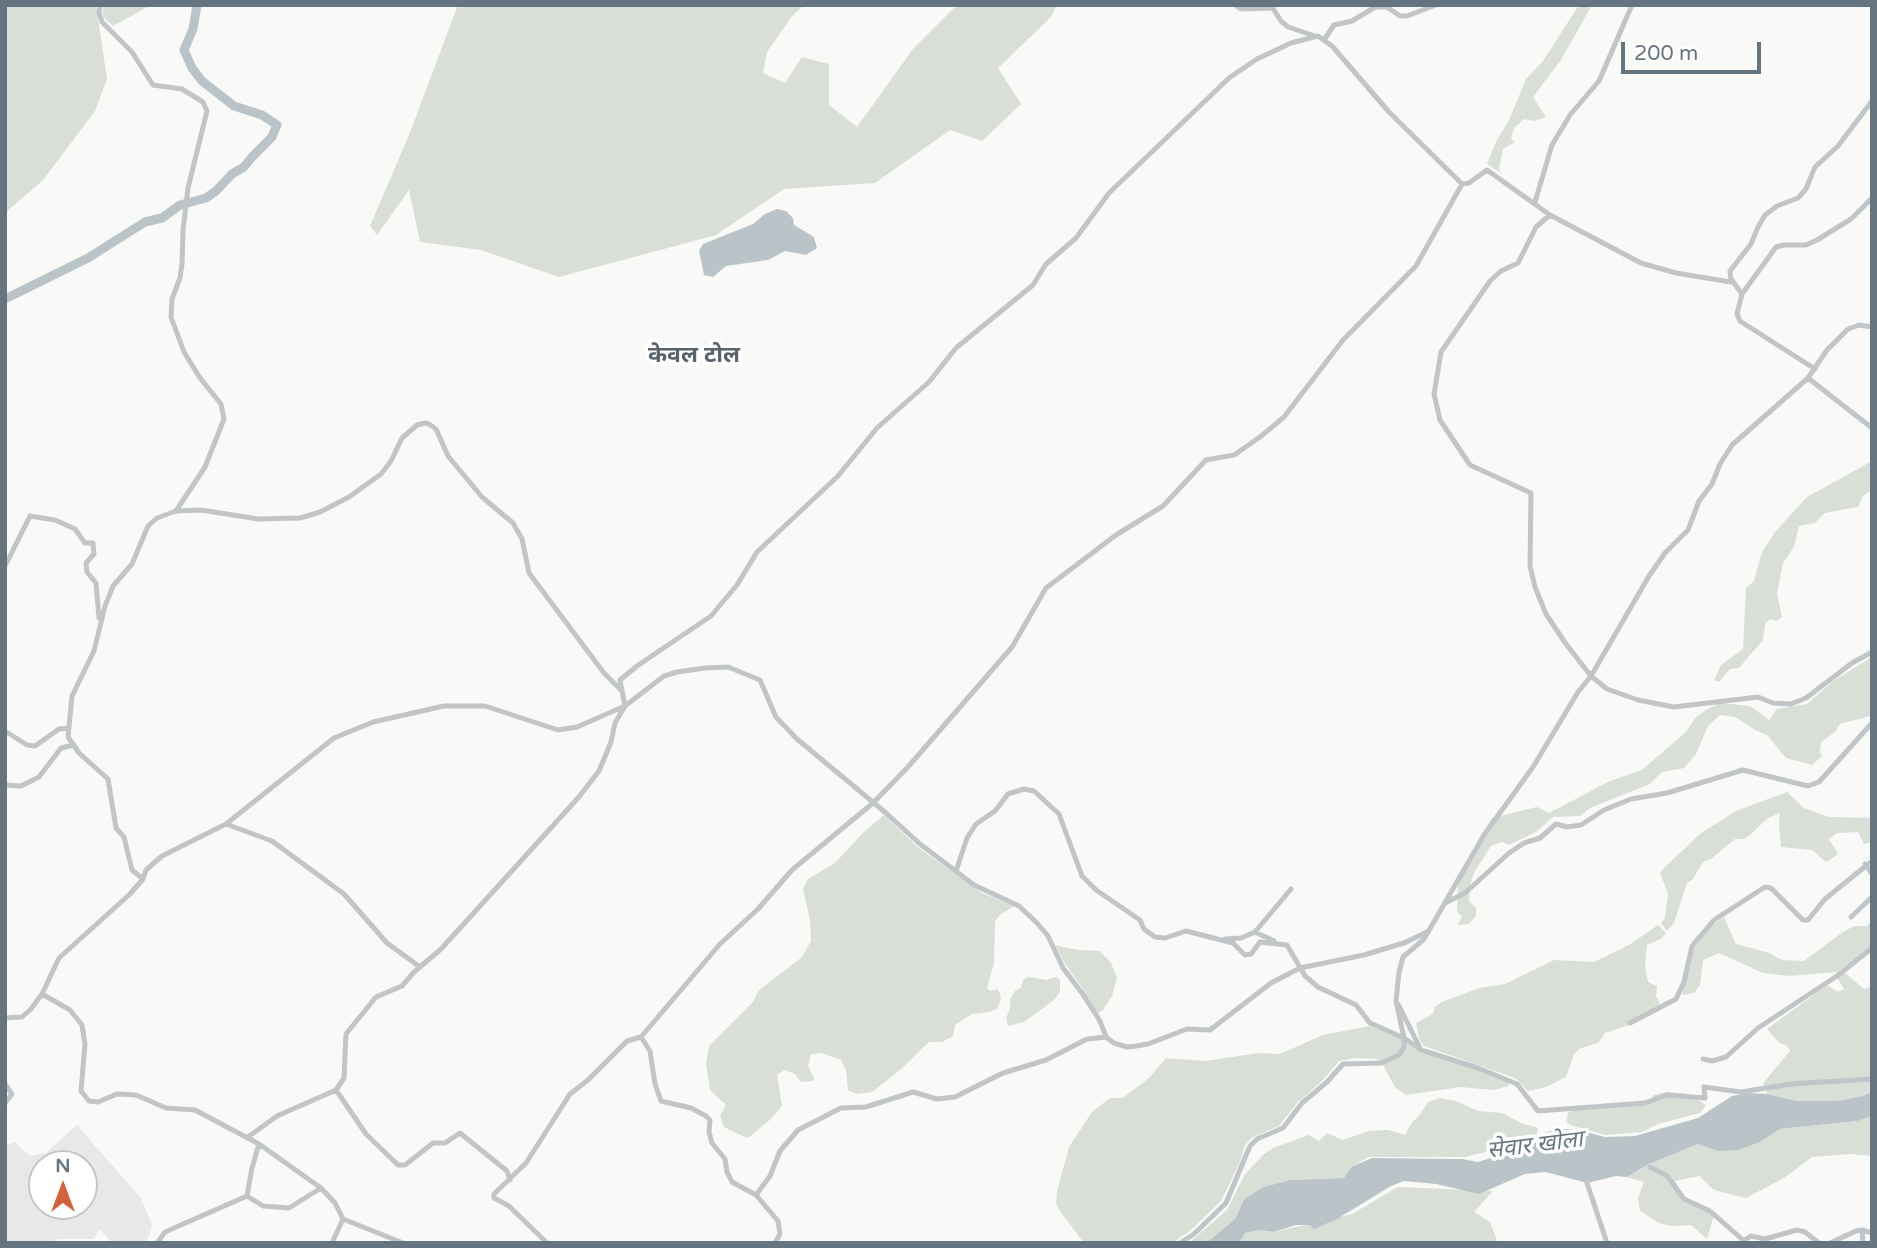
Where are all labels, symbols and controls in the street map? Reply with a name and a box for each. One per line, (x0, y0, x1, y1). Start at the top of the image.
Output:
scale bar (1625, 28, 1765, 72)
text: 200 m (1634, 41, 1698, 66)
district label: केवल टोल (648, 342, 740, 370)
water label: सेवार खोला (1486, 1126, 1584, 1166)
north arrow (28, 1150, 98, 1220)
text: N (55, 1155, 71, 1177)

